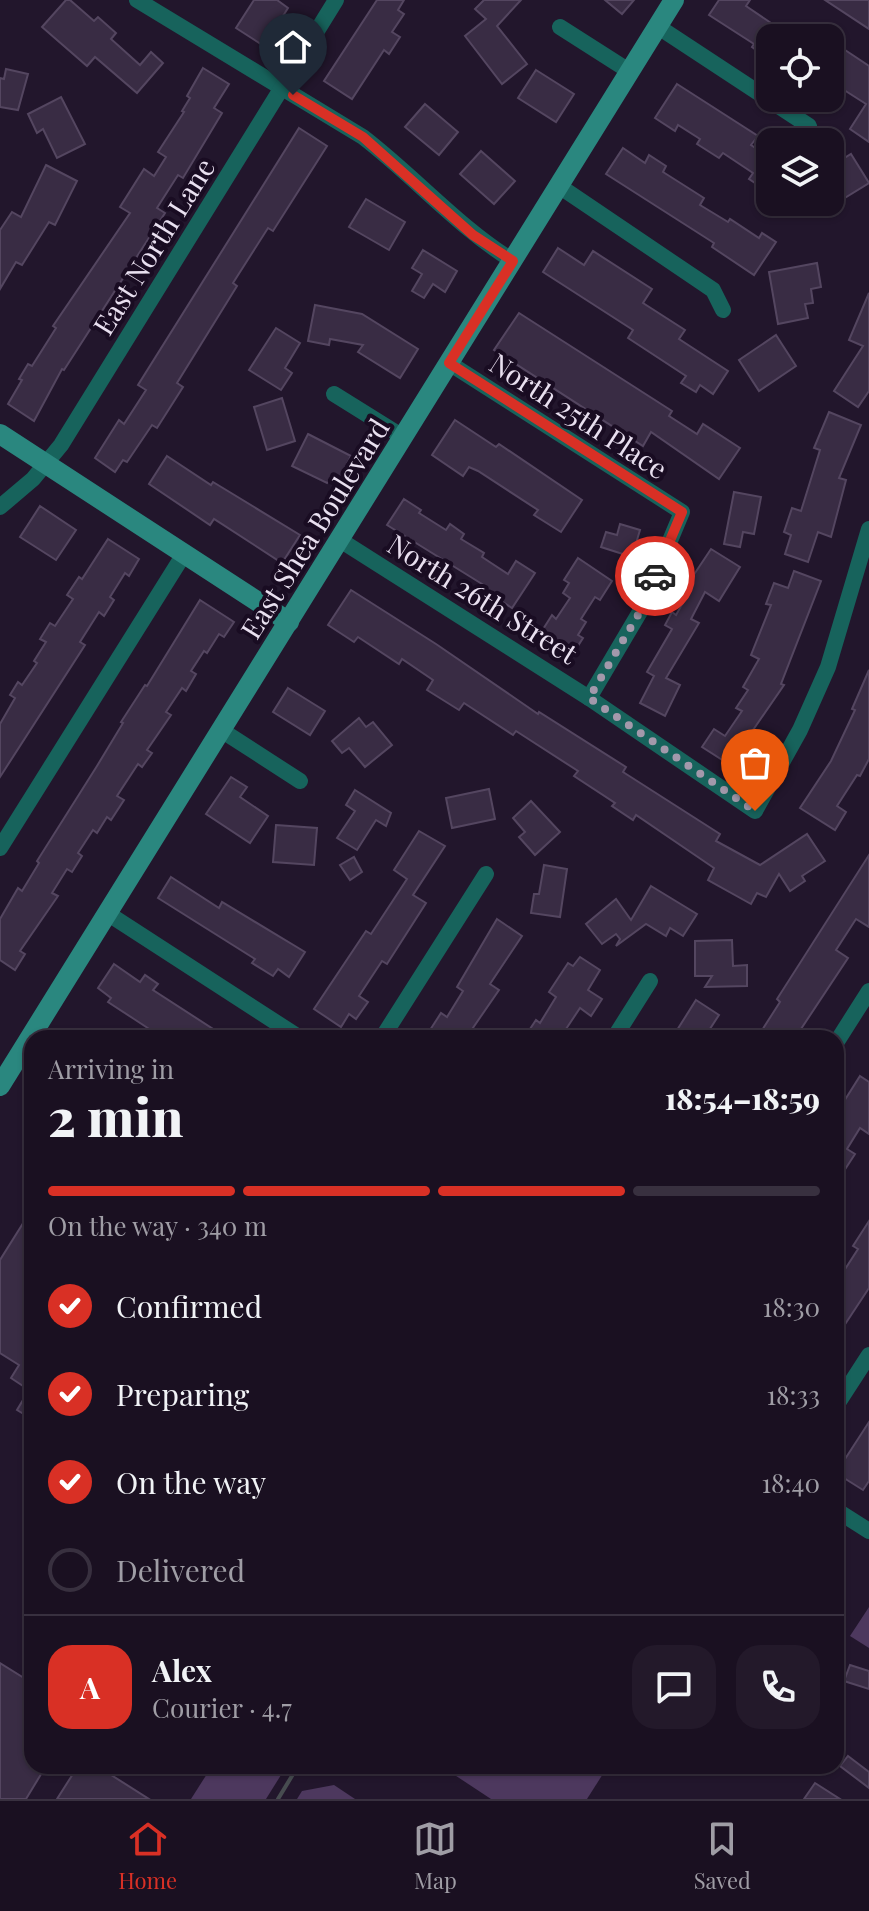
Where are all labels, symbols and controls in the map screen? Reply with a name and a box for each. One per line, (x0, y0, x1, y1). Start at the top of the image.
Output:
pin (259, 13, 327, 95)
map controls (756, 24, 844, 216)
button: locate (756, 24, 844, 112)
icon: home (271, 25, 315, 69)
button: layers (756, 128, 844, 216)
street label: East North Lane (84, 151, 222, 341)
street label: North 25th Place (483, 344, 675, 486)
street label: East Shea Boulevard (231, 411, 397, 645)
street label: North 26th Street (381, 525, 586, 672)
courier (615, 536, 695, 616)
icon: car (633, 554, 677, 598)
pin (721, 729, 789, 811)
icon: bag (733, 741, 777, 785)
text: Arriving in (48, 1051, 174, 1086)
text: 18:54–18:59 (665, 1078, 820, 1118)
text: 2 min (48, 1081, 183, 1150)
text: On the way · 340 m (48, 1208, 267, 1243)
icon: check (48, 1284, 92, 1328)
text: Confirmed (116, 1286, 262, 1326)
text: 18:30 (763, 1289, 820, 1324)
icon: check (48, 1372, 92, 1416)
text: Preparing (116, 1374, 249, 1414)
text: 18:33 (766, 1377, 820, 1412)
icon: check (48, 1460, 92, 1504)
text: On the way (116, 1462, 266, 1502)
text: 18:40 (761, 1465, 820, 1500)
text: Delivered (116, 1550, 245, 1590)
button: chat (632, 1645, 716, 1729)
button: phone (736, 1645, 820, 1729)
text: Alex (152, 1650, 212, 1690)
text: A (80, 1667, 100, 1707)
text: Courier · 4.7 (152, 1690, 292, 1725)
tab: Home (118, 1817, 177, 1895)
tab: Map (413, 1817, 457, 1895)
tab: Saved (694, 1817, 751, 1895)

